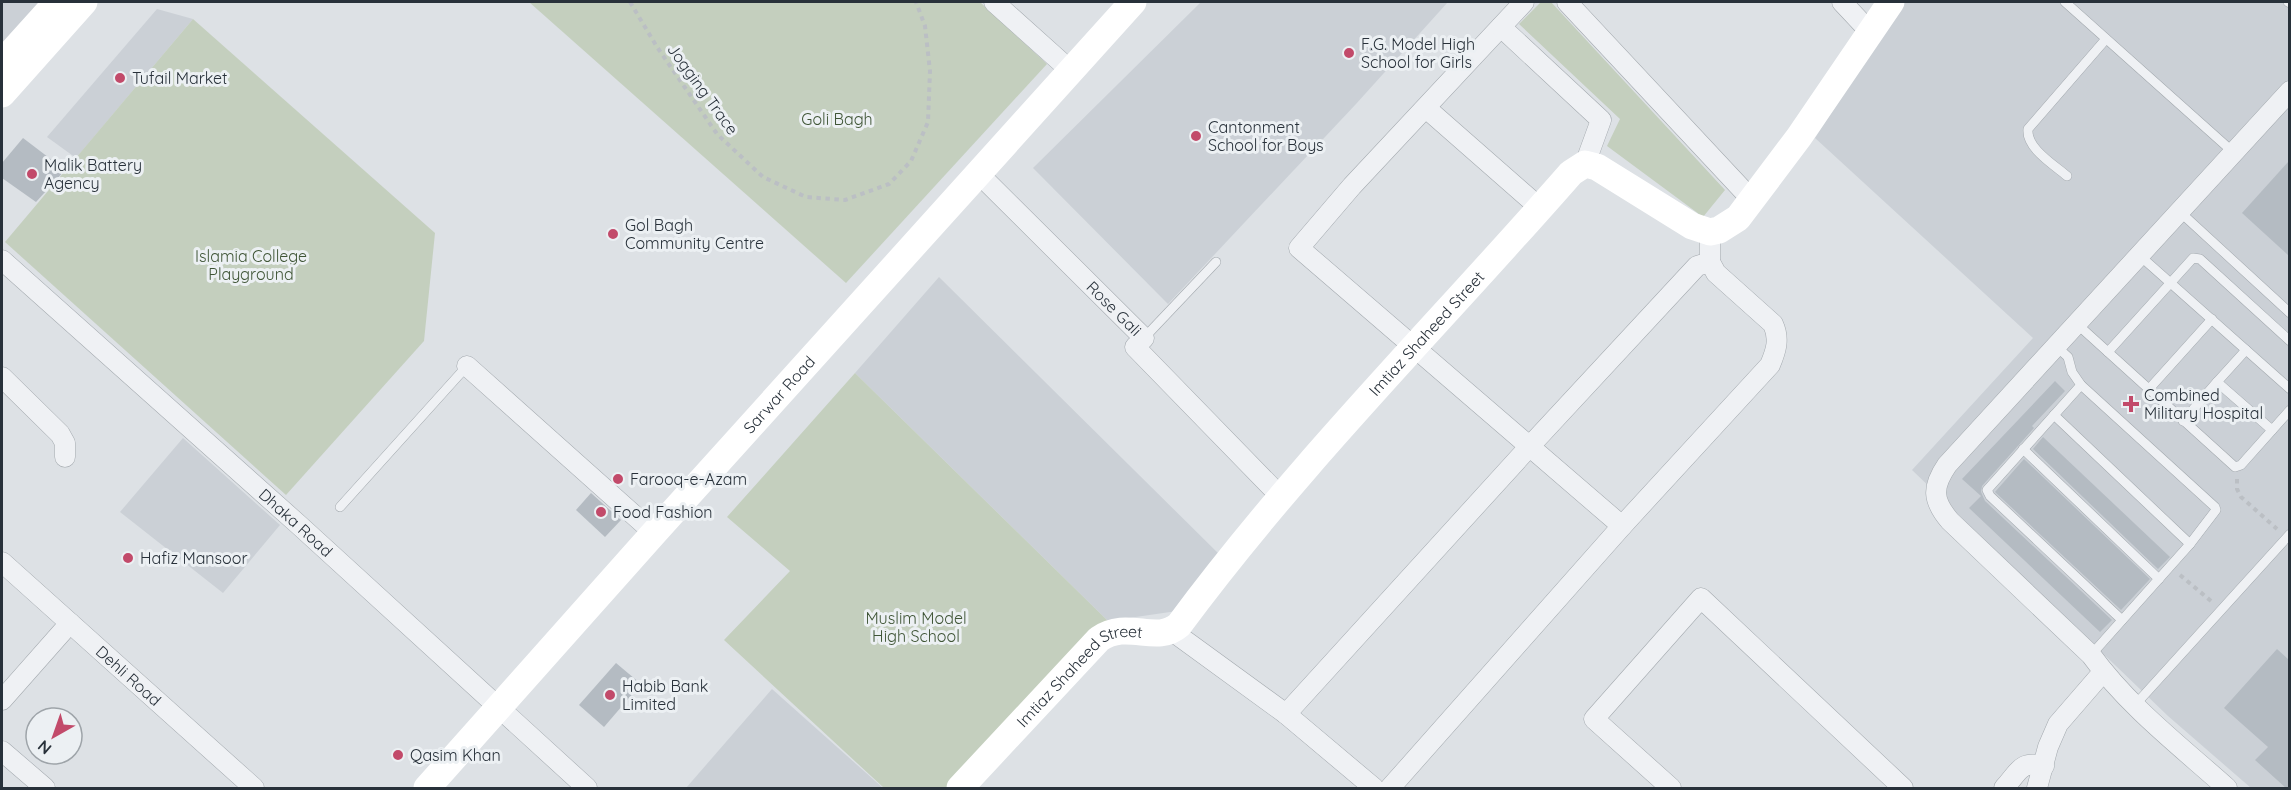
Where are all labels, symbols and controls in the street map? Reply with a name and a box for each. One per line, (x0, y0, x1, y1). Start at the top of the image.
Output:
place label: F.G. Model High School for Girls (1361, 34, 1475, 72)
street label: Jogging Trace (663, 40, 743, 138)
marker: F.G. Model High School for Girls (1342, 46, 1356, 60)
place label: Tufail Market (132, 68, 228, 88)
marker: Tufail Market (113, 71, 127, 85)
park label: Goli Bagh (801, 109, 873, 129)
place label: Cantonment School for Boys (1208, 117, 1324, 155)
marker: Cantonment School for Boys (1189, 129, 1203, 143)
place label: Malik Battery Agency (44, 155, 142, 193)
marker: Malik Battery Agency (25, 167, 39, 181)
place label: Gol Bagh Community Centre (625, 215, 764, 253)
marker: Gol Bagh Community Centre (606, 227, 620, 241)
park label: Islamia College Playground (195, 246, 307, 284)
street label: Imtiaz Shaheed Street (1364, 267, 1488, 400)
street label: Rose Gali (1083, 277, 1146, 340)
street label: Sarwar Road (739, 351, 819, 437)
place label: Combined Military Hospital (2144, 385, 2263, 423)
marker: Combined Military Hospital (2122, 395, 2140, 413)
place label: Farooq-e-Azam (630, 469, 747, 489)
marker: Farooq-e-Azam (611, 472, 625, 486)
street label: Dhaka Road (255, 484, 337, 561)
place label: Food Fashion (613, 502, 713, 522)
marker: Food Fashion (594, 505, 608, 519)
place label: Hafiz Mansoor (140, 548, 248, 568)
marker: Hafiz Mansoor (121, 551, 135, 565)
park label: Muslim Model High School (865, 608, 967, 646)
street label: Imtiaz Shaheed Street (1012, 621, 1144, 731)
street label: Dehli Road (92, 641, 165, 710)
place label: Habib Bank Limited (622, 676, 708, 714)
marker: Habib Bank Limited (603, 688, 617, 702)
north arrow (24, 706, 84, 766)
text: N (33, 736, 55, 759)
place label: Qasim Khan (410, 745, 501, 765)
marker: Qasim Khan (391, 748, 405, 762)

